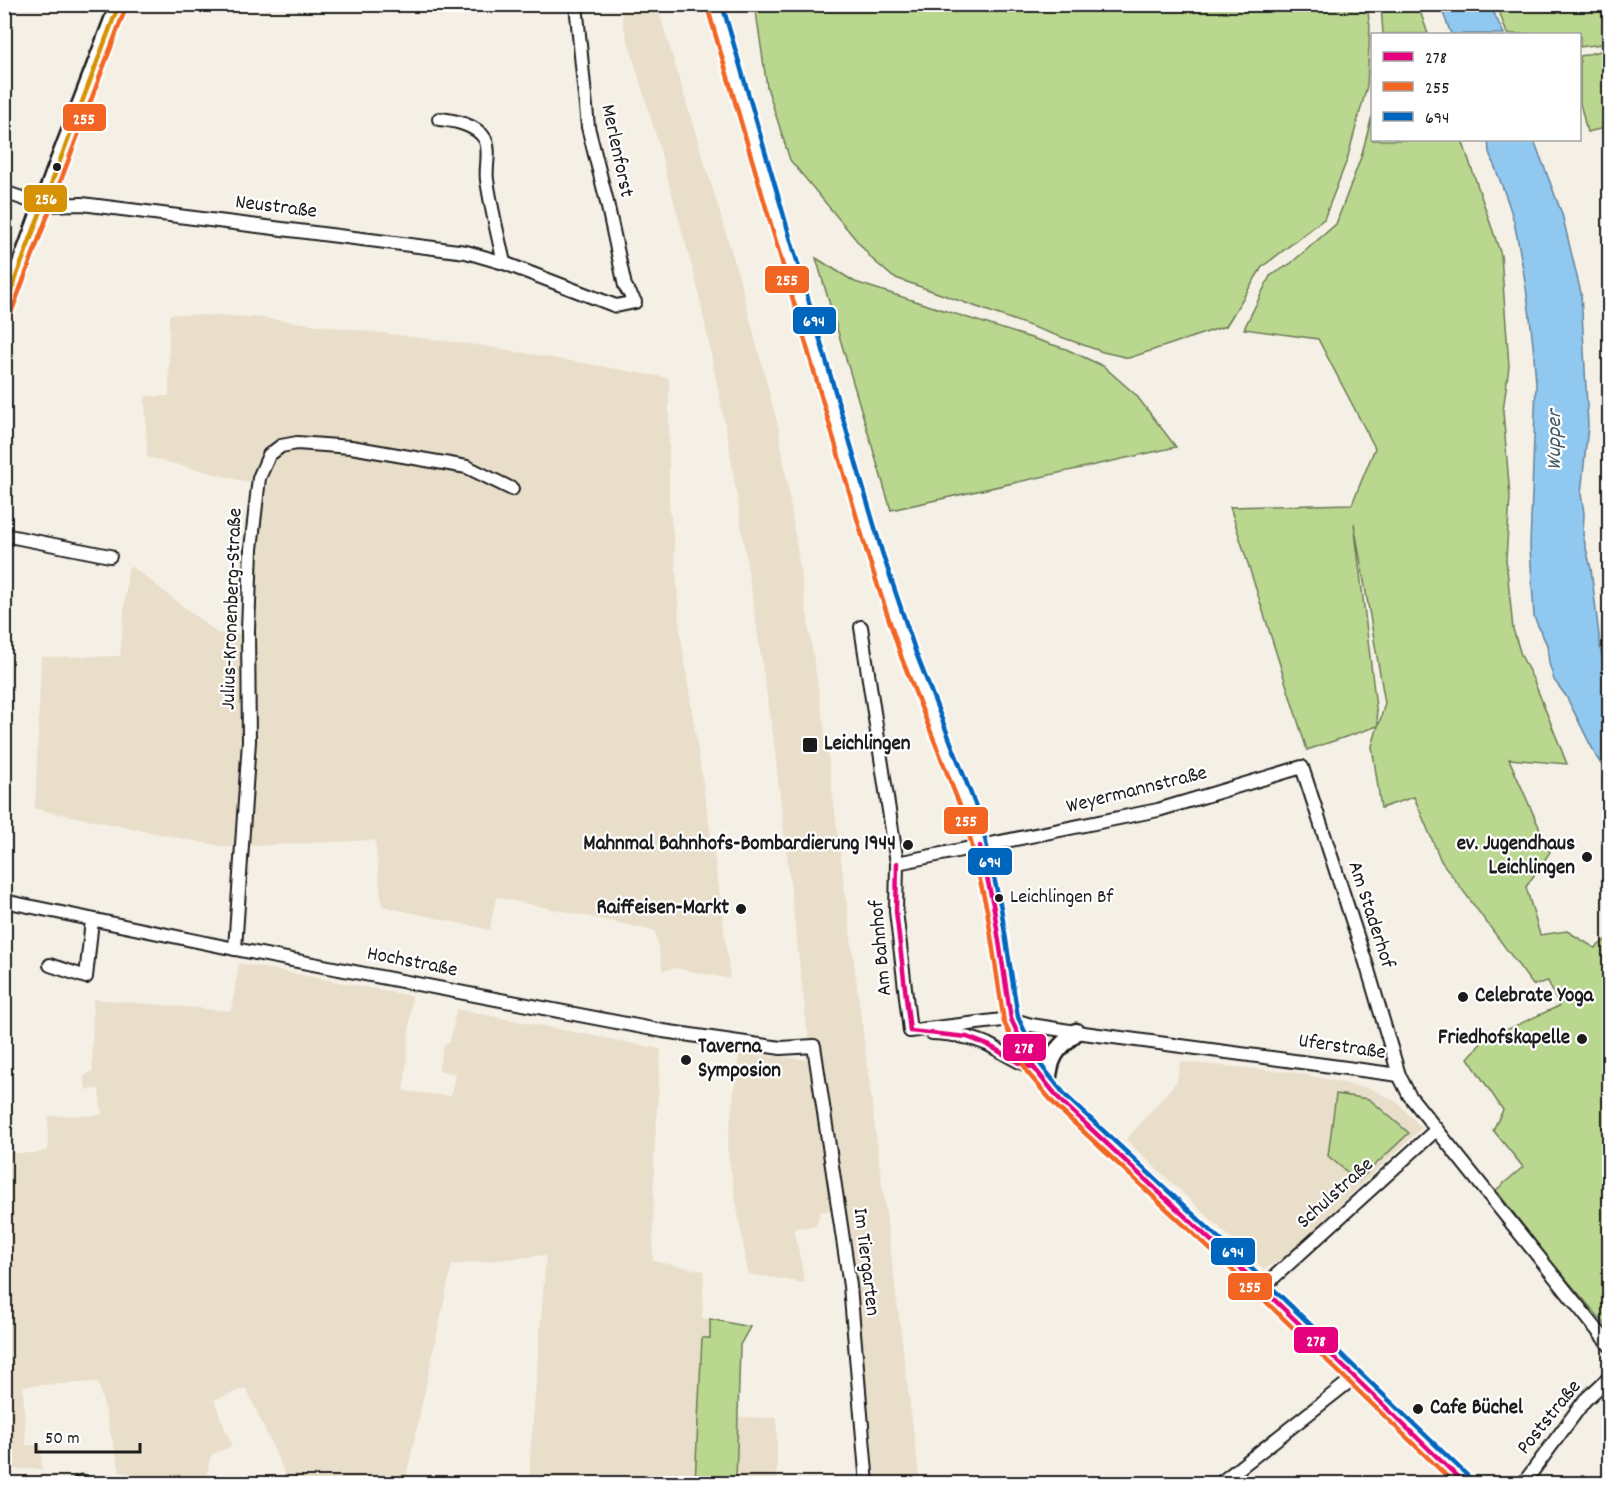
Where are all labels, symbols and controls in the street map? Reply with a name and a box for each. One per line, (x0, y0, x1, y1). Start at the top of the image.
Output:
legend (1371, 33, 1581, 141)
text: 278 (1425, 47, 1447, 72)
text: 255 (1425, 77, 1450, 102)
street label: Merlenforst (592, 102, 641, 201)
line badge: 255 (62, 103, 107, 132)
text: 694 (1425, 107, 1450, 132)
text: 255 (73, 109, 95, 132)
unlabelled marker (51, 161, 63, 173)
line badge: 256 (23, 184, 68, 213)
street label: Neustraße (233, 188, 319, 228)
text: 256 (35, 189, 57, 212)
line badge: 255 (764, 265, 810, 294)
text: 255 (776, 270, 798, 293)
line badge: 694 (792, 306, 837, 335)
text: 694 (803, 311, 825, 334)
water label: Wupper (1540, 407, 1571, 470)
street label: Julius-Kronenberg-Straße (214, 507, 252, 711)
place label: Leichlingen (824, 730, 911, 760)
marker: Leichlingen (801, 736, 819, 754)
street label: Weyermannstraße (1064, 759, 1210, 823)
line badge: 255 (943, 806, 989, 835)
text: 255 (955, 811, 977, 834)
place label: Mahnmal Bahnhofs-Bombardierung 1944 (583, 830, 896, 860)
place label: ev. Jugendhaus Leichlingen (1457, 830, 1575, 884)
marker: Mahnmal Bahnhofs-Bombardierung 1944 (901, 838, 915, 852)
line badge: 694 (967, 847, 1013, 876)
marker: ev. Jugendhaus Leichlingen (1580, 850, 1594, 864)
text: 694 (979, 852, 1001, 875)
street label: Am Staderhof (1339, 858, 1402, 973)
place label: Leichlingen Bf (1010, 884, 1114, 912)
marker: Leichlingen Bf (993, 892, 1005, 904)
place label: Raiffeisen-Markt (597, 894, 729, 924)
street label: Am Bahnhof (863, 898, 901, 997)
marker: Raiffeisen-Markt (734, 902, 748, 916)
street label: Hochstraße (364, 940, 460, 986)
place label: Celebrate Yoga (1475, 982, 1595, 1012)
marker: Celebrate Yoga (1456, 990, 1470, 1004)
place label: Friedhofskapelle (1438, 1024, 1570, 1054)
street label: Uferstraße (1296, 1027, 1388, 1069)
marker: Friedhofskapelle (1575, 1032, 1589, 1046)
place label: Taverna Symposion (698, 1033, 781, 1087)
line badge: 278 (1002, 1033, 1047, 1062)
text: 278 (1014, 1038, 1034, 1061)
marker: Taverna Symposion (679, 1053, 693, 1067)
street label: Schulstraße (1291, 1151, 1381, 1237)
street label: Im Tiergarten (843, 1206, 887, 1318)
line badge: 694 (1210, 1237, 1256, 1266)
text: 694 (1222, 1242, 1244, 1265)
line badge: 255 (1227, 1272, 1273, 1301)
text: 255 (1239, 1277, 1261, 1300)
line badge: 278 (1293, 1326, 1339, 1354)
text: 278 (1306, 1331, 1326, 1354)
street label: Poststraße (1510, 1374, 1590, 1462)
place label: Cafe Büchel (1430, 1394, 1524, 1424)
marker: Cafe Büchel (1411, 1402, 1425, 1416)
scale bar (36, 1416, 140, 1454)
text: 50 m (45, 1427, 80, 1452)

